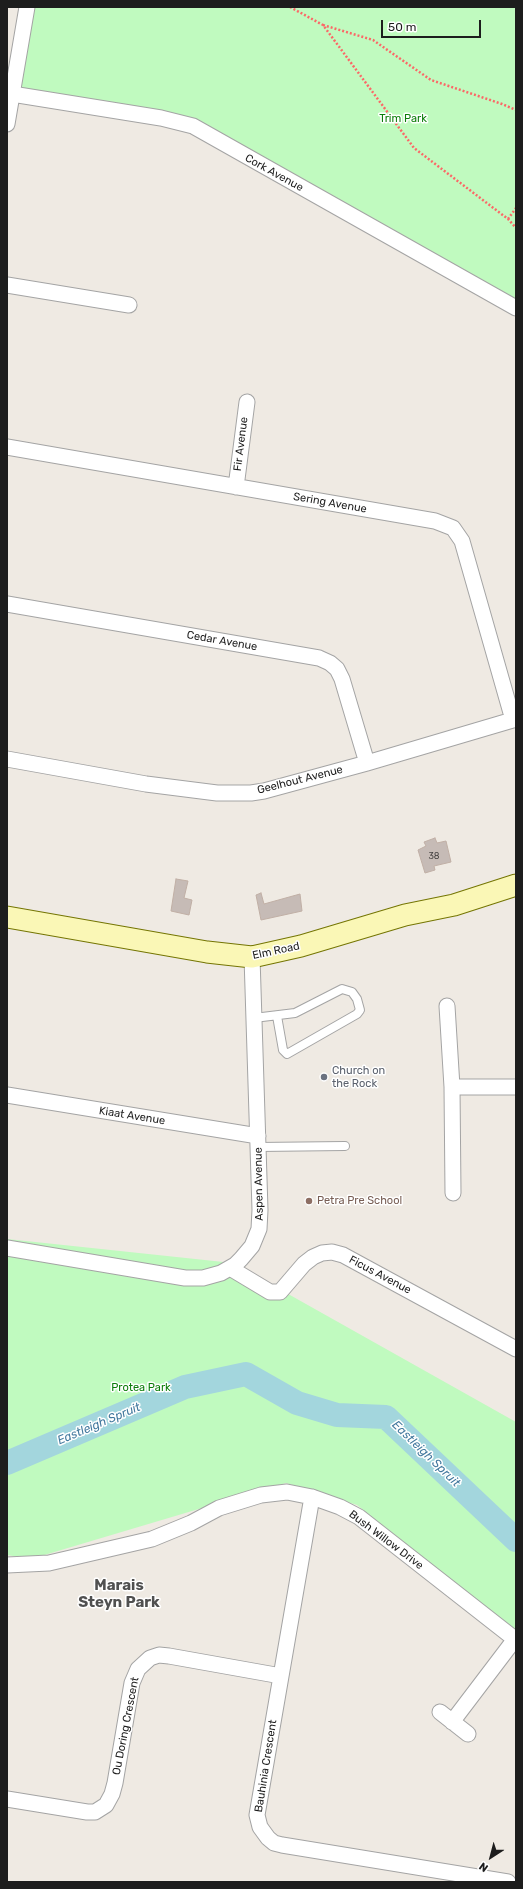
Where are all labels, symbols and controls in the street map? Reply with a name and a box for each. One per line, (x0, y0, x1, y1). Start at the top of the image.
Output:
scale bar (383, 12, 483, 38)
text: 50 m (388, 20, 416, 34)
park label: Trim Park (379, 112, 427, 126)
street label: Cork Avenue (242, 152, 306, 194)
street label: Fir Avenue (231, 416, 251, 472)
street label: Sering Avenue (292, 490, 368, 516)
street label: Cedar Avenue (186, 628, 258, 654)
street label: Geelhout Avenue (256, 763, 344, 797)
house number: 38 (428, 851, 440, 861)
street label: Elm Road (251, 940, 301, 962)
place label: Church on the Rock (332, 1064, 385, 1090)
marker: Church on the Rock (319, 1072, 329, 1082)
street label: Kiaat Avenue (98, 1104, 166, 1128)
street label: Aspen Avenue (252, 1147, 266, 1221)
place label: Petra Pre School (317, 1194, 402, 1208)
marker: Petra Pre School (304, 1196, 314, 1206)
street label: Ficus Avenue (347, 1253, 413, 1297)
park label: Protea Park (111, 1381, 171, 1395)
water label: Eastleigh Spruit (55, 1400, 143, 1448)
water label: Eastleigh Spruit (389, 1418, 463, 1490)
street label: Bush Willow Drive (346, 1508, 426, 1572)
district label: Marais Steyn Park (78, 1577, 160, 1612)
street label: Ou Doring Crescent (110, 1676, 142, 1776)
street label: Bauhinia Crescent (252, 1719, 280, 1813)
north arrow (471, 1837, 511, 1877)
text: N (477, 1860, 491, 1875)

